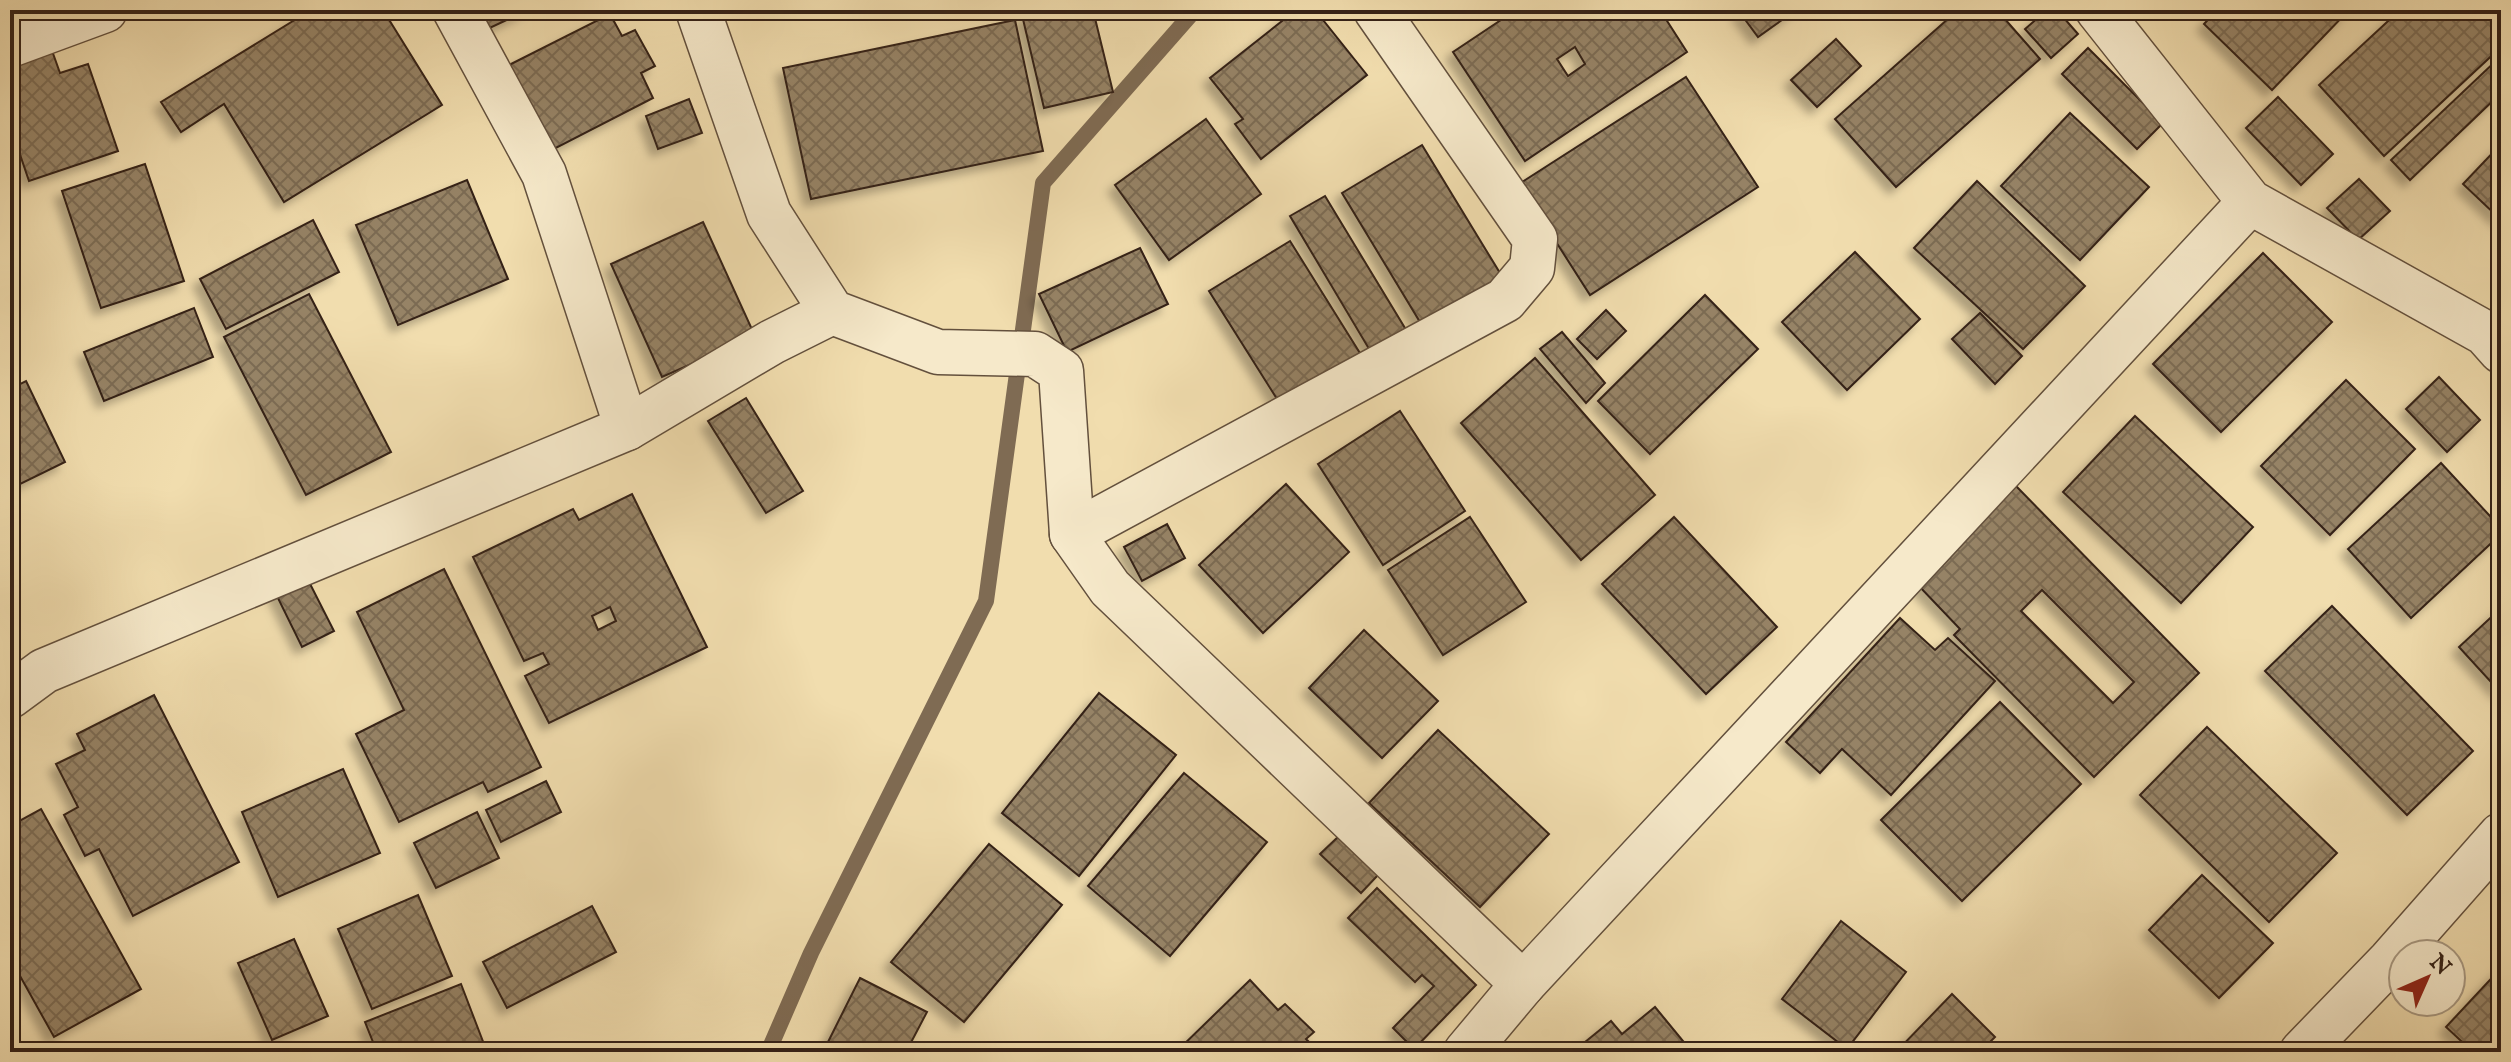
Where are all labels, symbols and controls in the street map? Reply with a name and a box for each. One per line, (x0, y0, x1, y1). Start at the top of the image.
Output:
north arrow (2387, 938, 2467, 1018)
text: N (2422, 948, 2456, 982)

